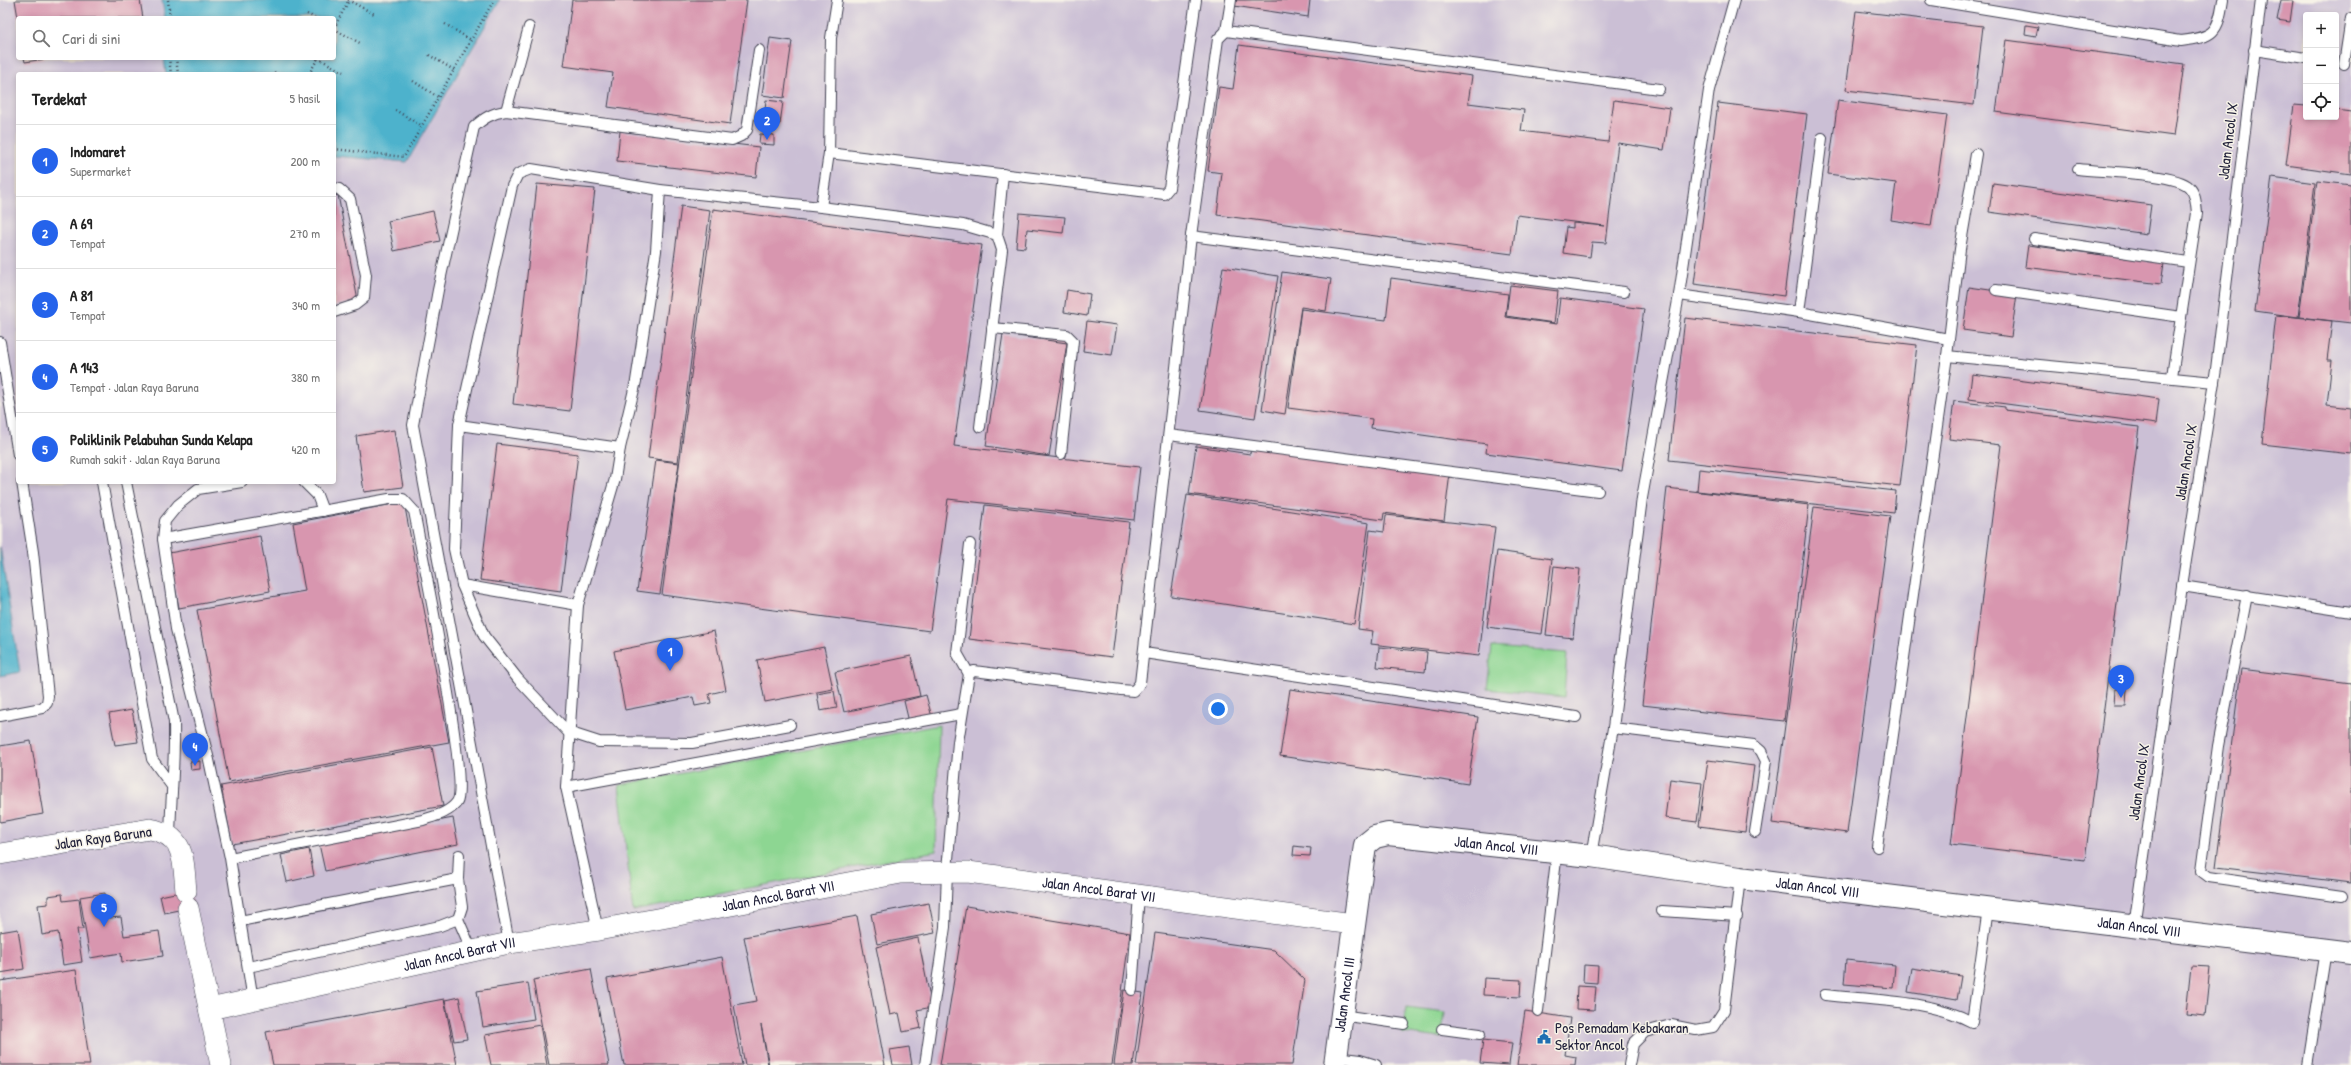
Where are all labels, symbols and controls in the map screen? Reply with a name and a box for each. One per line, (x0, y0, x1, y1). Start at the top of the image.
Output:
map controls (2303, 12, 2339, 120)
button: + (2303, 12, 2339, 48)
search box (16, 16, 336, 60)
icon: search (30, 27, 52, 49)
text: Cari di sini (62, 28, 121, 49)
button: − (2303, 48, 2339, 84)
button: locate (2303, 84, 2339, 120)
text: Terdekat (32, 87, 86, 110)
text: 5 hasil (290, 89, 320, 107)
street label: Jalan Ancol IX (2212, 101, 2243, 181)
pin: 2 (754, 107, 780, 140)
text: Indomaret (70, 141, 125, 162)
text: 1 (43, 152, 47, 170)
text: 200 m (290, 152, 320, 170)
text: Supermarket (70, 162, 131, 180)
text: A 69 (70, 213, 92, 234)
text: 2 (42, 224, 48, 242)
text: 270 m (290, 224, 320, 242)
text: Tempat (70, 234, 105, 252)
text: A 81 (70, 285, 93, 306)
text: 3 (42, 296, 48, 314)
text: 340 m (292, 296, 320, 314)
text: Tempat (70, 306, 105, 324)
text: A 143 (70, 357, 99, 378)
text: 4 (43, 368, 47, 386)
text: 380 m (291, 368, 320, 386)
text: Tempat · Jalan Raya Baruna (70, 378, 199, 396)
street label: Jalan Ancol IX (2169, 422, 2202, 502)
text: Poliklinik Pelabuhan Sunda Kelapa (70, 429, 252, 450)
text: 5 (42, 440, 48, 458)
text: 420 m (291, 440, 320, 458)
text: Rumah sakit · Jalan Raya Baruna (70, 450, 220, 468)
pin: 1 (657, 638, 683, 671)
pin: 3 (2108, 665, 2134, 698)
your location (1208, 699, 1228, 719)
pin: 4 (182, 733, 208, 766)
street label: Jalan Ancol IX (2123, 742, 2154, 822)
street label: Jalan Raya Baruna (53, 820, 153, 855)
street label: Jalan Ancol VIII (1453, 830, 1539, 860)
street label: Jalan Ancol Barat VII (1041, 871, 1157, 907)
street label: Jalan Ancol VIII (1775, 871, 1860, 903)
street label: Jalan Ancol Barat VII (720, 875, 836, 917)
pin: 5 (91, 894, 117, 927)
street label: Jalan Ancol VIII (2096, 911, 2182, 942)
street label: Jalan Ancol Barat VII (401, 931, 517, 976)
street label: Jalan Ancol III (1329, 956, 1360, 1033)
place label: Pos Pemadam Kebakaran Sektor Ancol (1555, 1017, 1689, 1055)
public building icon: Pos Pemadam Kebakaran Sektor Ancol (1536, 1029, 1552, 1045)

